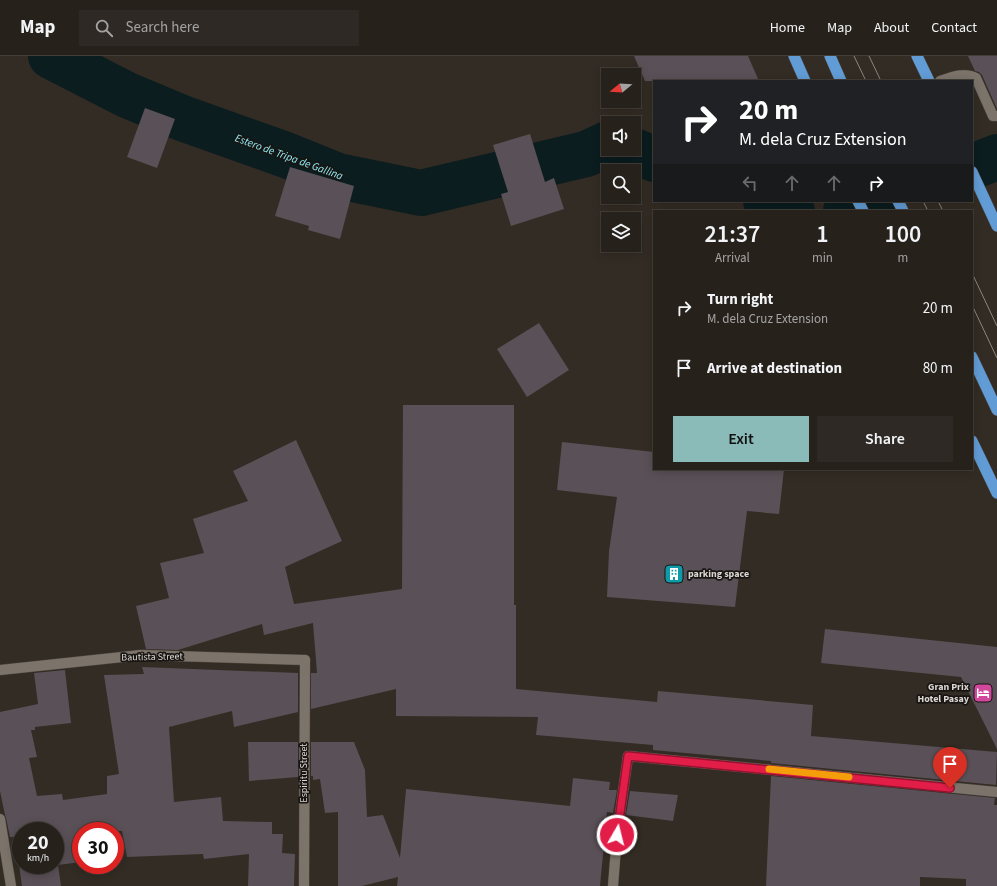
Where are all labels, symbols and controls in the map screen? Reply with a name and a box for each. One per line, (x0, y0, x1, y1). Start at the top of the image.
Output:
search box (79, 10, 359, 46)
text: Map (20, 14, 55, 41)
icon: search (93, 17, 115, 39)
text: Search here (125, 17, 199, 38)
text: Home (770, 18, 805, 38)
text: Map (827, 18, 852, 38)
text: About (874, 18, 909, 38)
text: Contact (931, 18, 977, 38)
north arrow (601, 68, 641, 108)
map controls (601, 68, 641, 252)
text: 20 m (739, 90, 798, 130)
icon: right (673, 96, 725, 148)
button: sound (601, 116, 641, 156)
text: M. dela Cruz Extension (739, 127, 907, 152)
water label: Estero de Tripa de Gallina (233, 130, 345, 184)
button: search (601, 164, 641, 204)
icon: left (739, 172, 761, 194)
icon: ahead (781, 172, 803, 194)
icon: ahead (823, 172, 845, 194)
icon: right (865, 172, 887, 194)
button: layers (601, 212, 641, 252)
text: 21:37 (705, 217, 760, 252)
text: 1 (816, 217, 829, 252)
text: 100 (885, 217, 921, 252)
text: Arrival (715, 249, 750, 267)
text: min (812, 249, 833, 267)
text: m (898, 249, 908, 267)
text: Turn right (707, 289, 773, 310)
icon: right (673, 297, 695, 319)
text: 20 m (923, 298, 953, 319)
text: M. dela Cruz Extension (707, 310, 828, 328)
icon: arrive (673, 357, 695, 379)
text: Arrive at destination (707, 358, 842, 379)
text: 80 m (923, 358, 953, 379)
button: Exit (673, 416, 809, 462)
button: Share (817, 416, 953, 462)
building icon: parking space (663, 563, 685, 585)
place label: parking space (688, 567, 749, 581)
street label: Bautista Street (121, 649, 183, 665)
place label: Gran Prix Hotel Pasay (917, 680, 970, 706)
hotel icon: Gran Prix Hotel Pasay (972, 682, 994, 704)
street label: Espiritu Street (297, 743, 311, 803)
pin (933, 747, 967, 788)
icon: arrive (939, 753, 961, 775)
position arrow (596, 814, 638, 856)
speed limit sign: 30 (72, 822, 124, 874)
text: 20 (27, 829, 49, 857)
text: km/h (27, 851, 49, 865)

